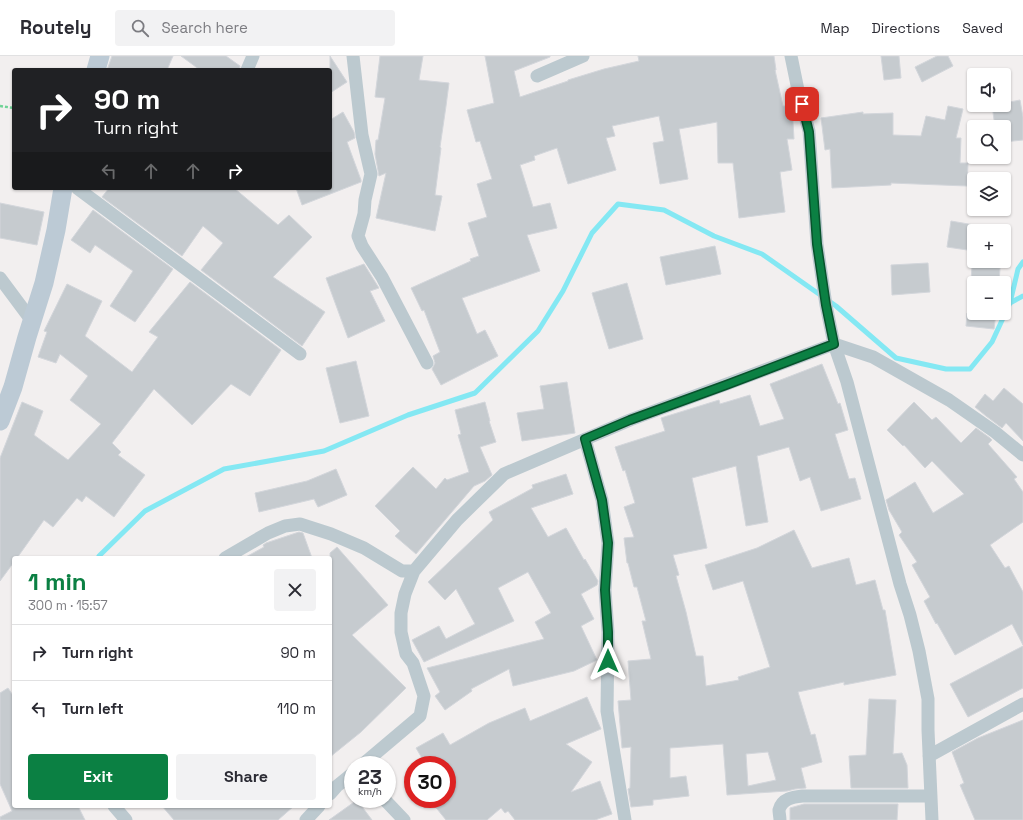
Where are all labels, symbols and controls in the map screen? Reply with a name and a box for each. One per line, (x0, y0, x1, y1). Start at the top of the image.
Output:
search box (115, 10, 395, 46)
text: Routely (20, 15, 91, 40)
icon: search (129, 17, 151, 39)
text: Search here (161, 18, 248, 37)
text: Map (820, 19, 850, 37)
text: Directions (872, 19, 940, 37)
text: Saved (962, 19, 1003, 37)
map controls (967, 68, 1011, 320)
button: sound (967, 68, 1011, 112)
text: 90 m (94, 81, 160, 117)
icon: right (28, 84, 80, 136)
pin (785, 87, 819, 121)
icon: arrive (791, 93, 813, 115)
text: Turn right (94, 116, 178, 139)
button: search (967, 120, 1011, 164)
icon: left (98, 160, 120, 182)
icon: ahead (140, 160, 162, 182)
icon: ahead (182, 160, 204, 182)
icon: right (224, 160, 246, 182)
button: layers (967, 172, 1011, 216)
button: + (967, 224, 1011, 268)
button: − (967, 276, 1011, 320)
text: 1 min (28, 566, 87, 597)
button: close (274, 569, 316, 611)
text: 300 m · 15:57 (28, 597, 108, 614)
position arrow (587, 640, 629, 682)
icon: right (28, 642, 50, 664)
text: Turn right (62, 643, 133, 662)
text: 90 m (280, 643, 316, 662)
icon: left (28, 698, 50, 720)
text: Turn left (62, 699, 124, 718)
text: 110 m (277, 699, 316, 718)
button: Exit (28, 754, 168, 800)
button: Share (176, 754, 316, 800)
speed limit sign: 30 (404, 756, 456, 808)
text: 23 (358, 764, 382, 790)
text: km/h (358, 785, 382, 798)

